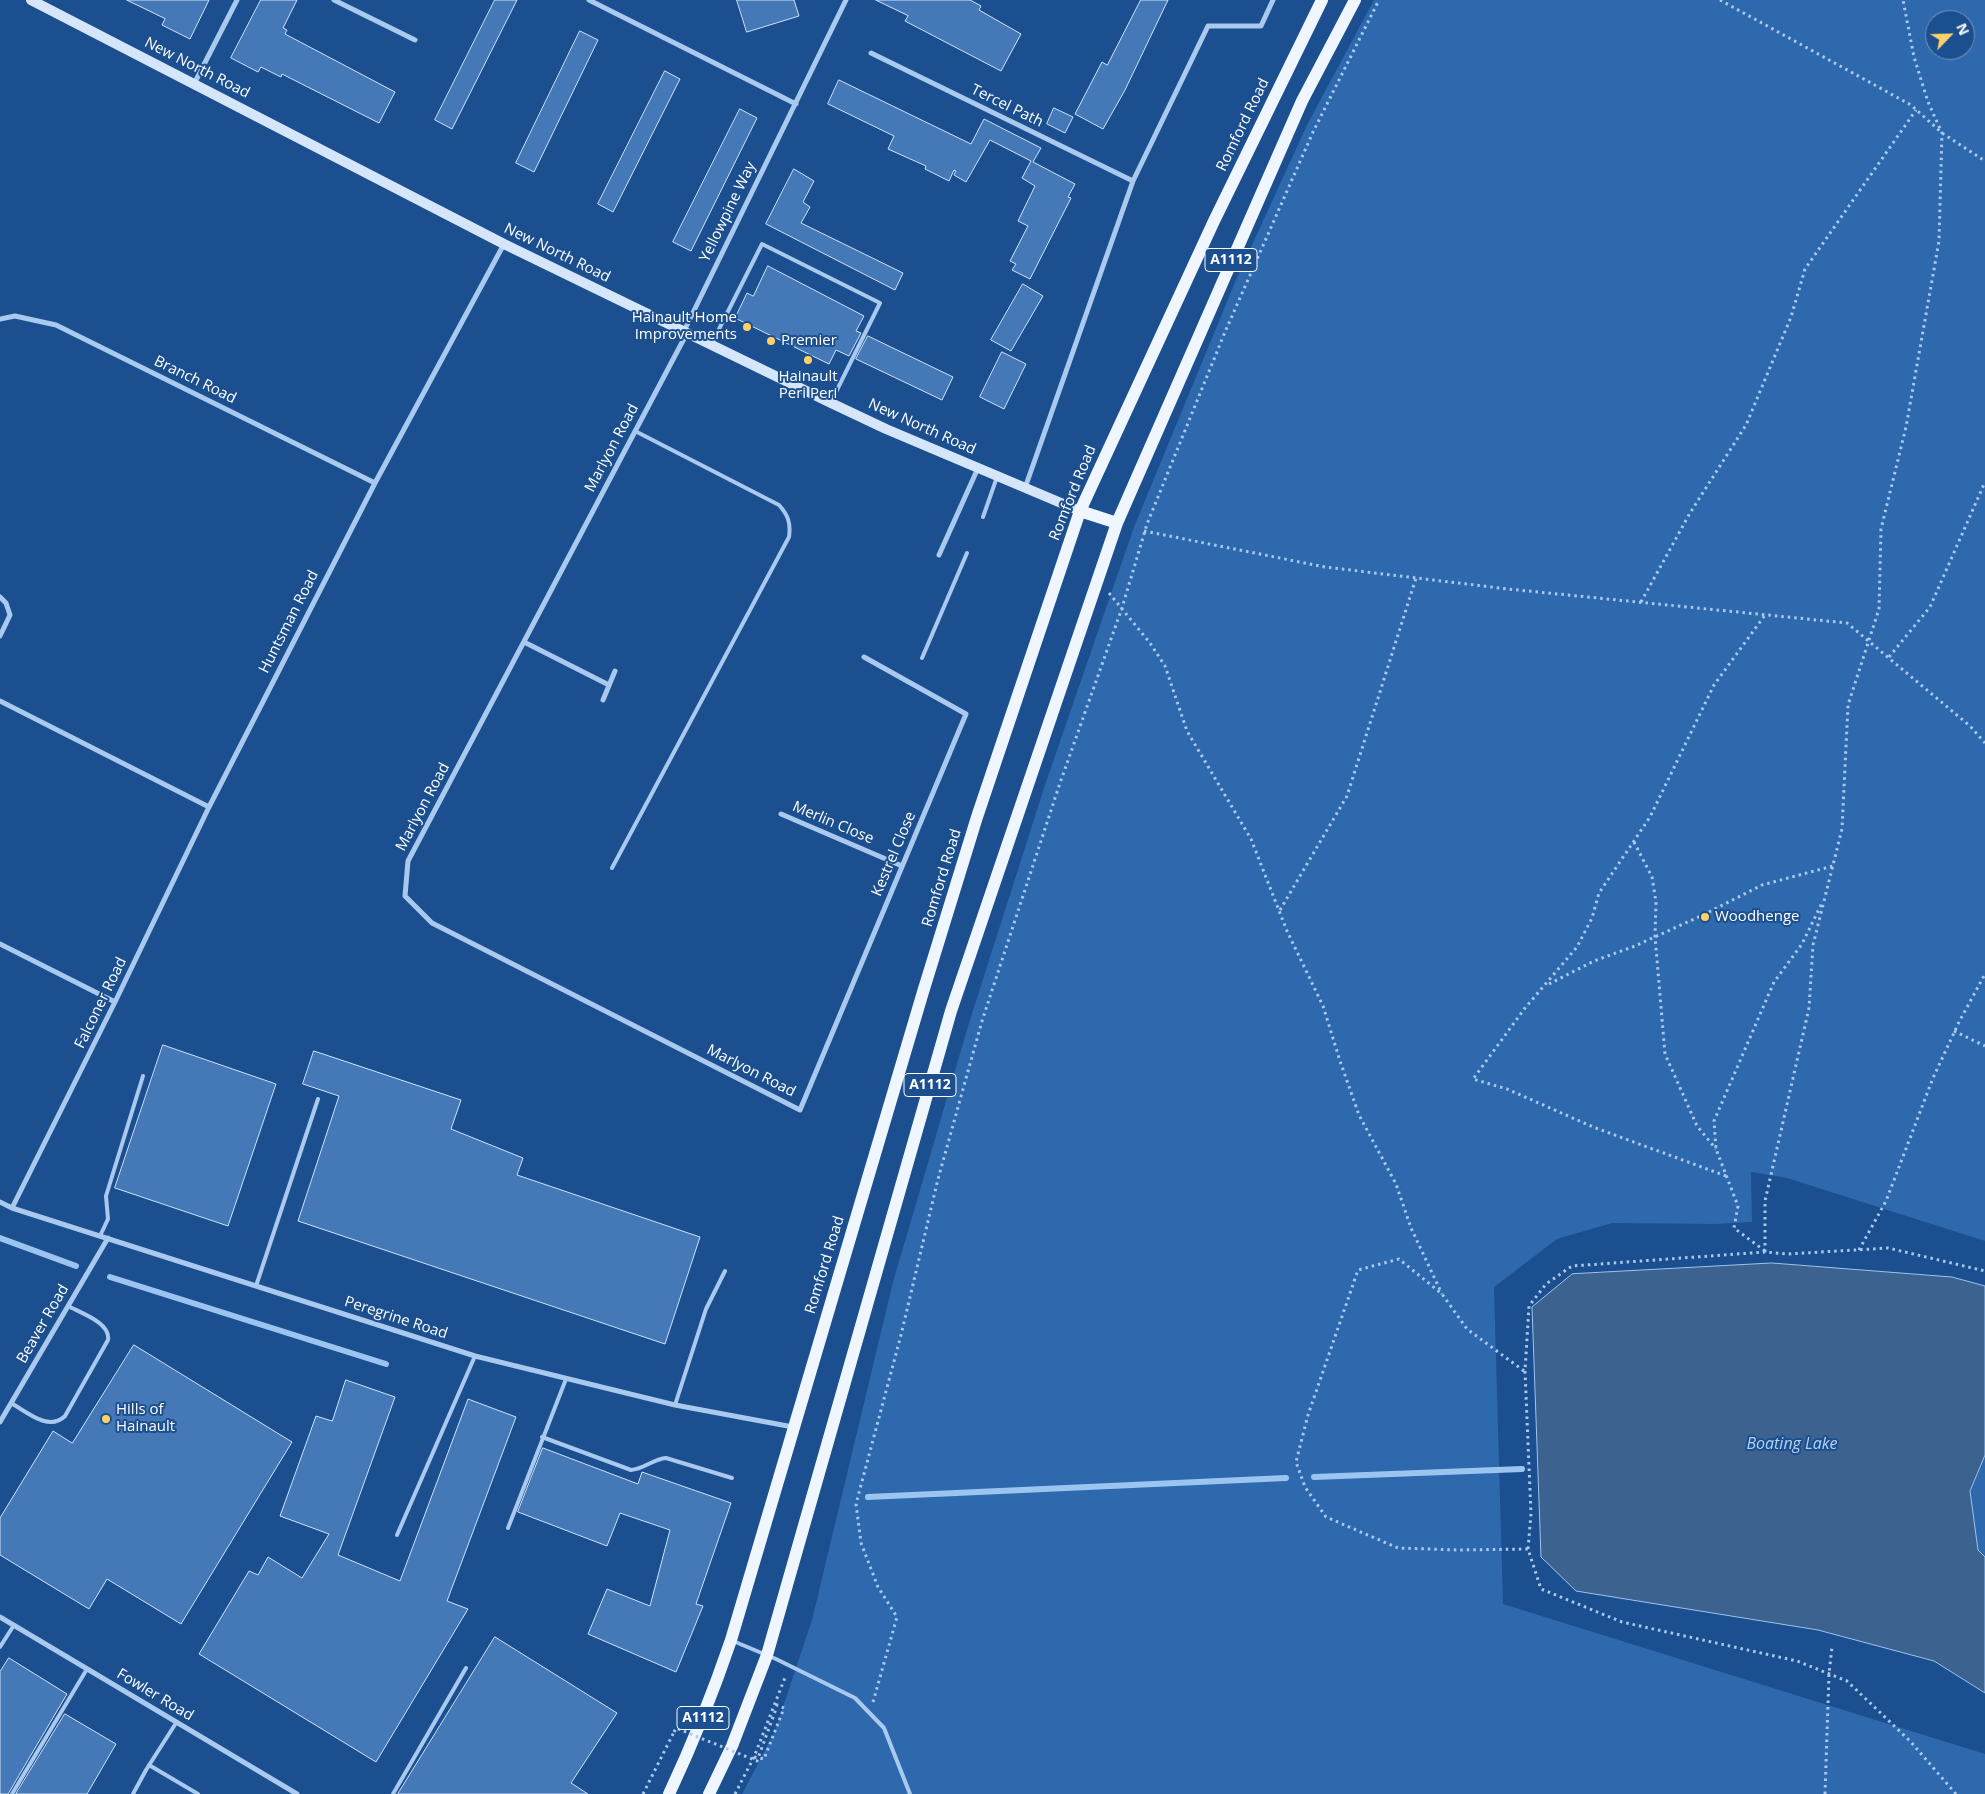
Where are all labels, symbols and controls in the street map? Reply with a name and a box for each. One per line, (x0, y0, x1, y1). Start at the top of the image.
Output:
north arrow (1925, 10, 1975, 60)
text: N (1952, 20, 1974, 38)
street label: New North Road (141, 34, 253, 102)
street label: Romford Road (1213, 76, 1273, 174)
street label: Tercel Path (968, 81, 1046, 131)
street label: Yellowpine Way (696, 159, 760, 265)
street label: New North Road (501, 220, 613, 286)
road number: A1112 (1205, 248, 1257, 272)
place label: Hainault Home Improvements (632, 309, 737, 344)
marker: Hainault Home Improvements (741, 321, 753, 333)
place label: Premier (781, 332, 837, 350)
marker: Premier (765, 335, 777, 347)
street label: Branch Road (151, 352, 239, 408)
marker: Hainault Peri Peri (802, 354, 814, 366)
place label: Hainault Peri Peri (778, 368, 838, 403)
street label: New North Road (865, 395, 979, 459)
street label: Marlyon Road (581, 401, 643, 495)
street label: Romford Road (1046, 443, 1100, 543)
street label: Huntsman Road (255, 568, 323, 676)
street label: Marlyon Road (392, 760, 454, 854)
street label: Merlin Close (790, 798, 876, 848)
street label: Kestrel Close (868, 809, 920, 899)
street label: Romford Road (919, 827, 965, 929)
place label: Woodhenge (1715, 908, 1799, 926)
marker: Woodhenge (1699, 911, 1711, 923)
street label: Falconer Road (71, 954, 131, 1052)
street label: Marlyon Road (704, 1041, 798, 1101)
road number: A1112 (904, 1074, 956, 1096)
street label: Romford Road (802, 1214, 848, 1316)
street label: Beaver Road (13, 1281, 73, 1367)
street label: Peregrine Road (342, 1293, 450, 1343)
place label: Hills of Hainault (116, 1401, 175, 1436)
marker: Hills of Hainault (100, 1413, 112, 1425)
water label: Boating Lake (1746, 1434, 1838, 1454)
street label: Fowler Road (113, 1665, 197, 1725)
road number: A1112 (677, 1706, 729, 1730)

